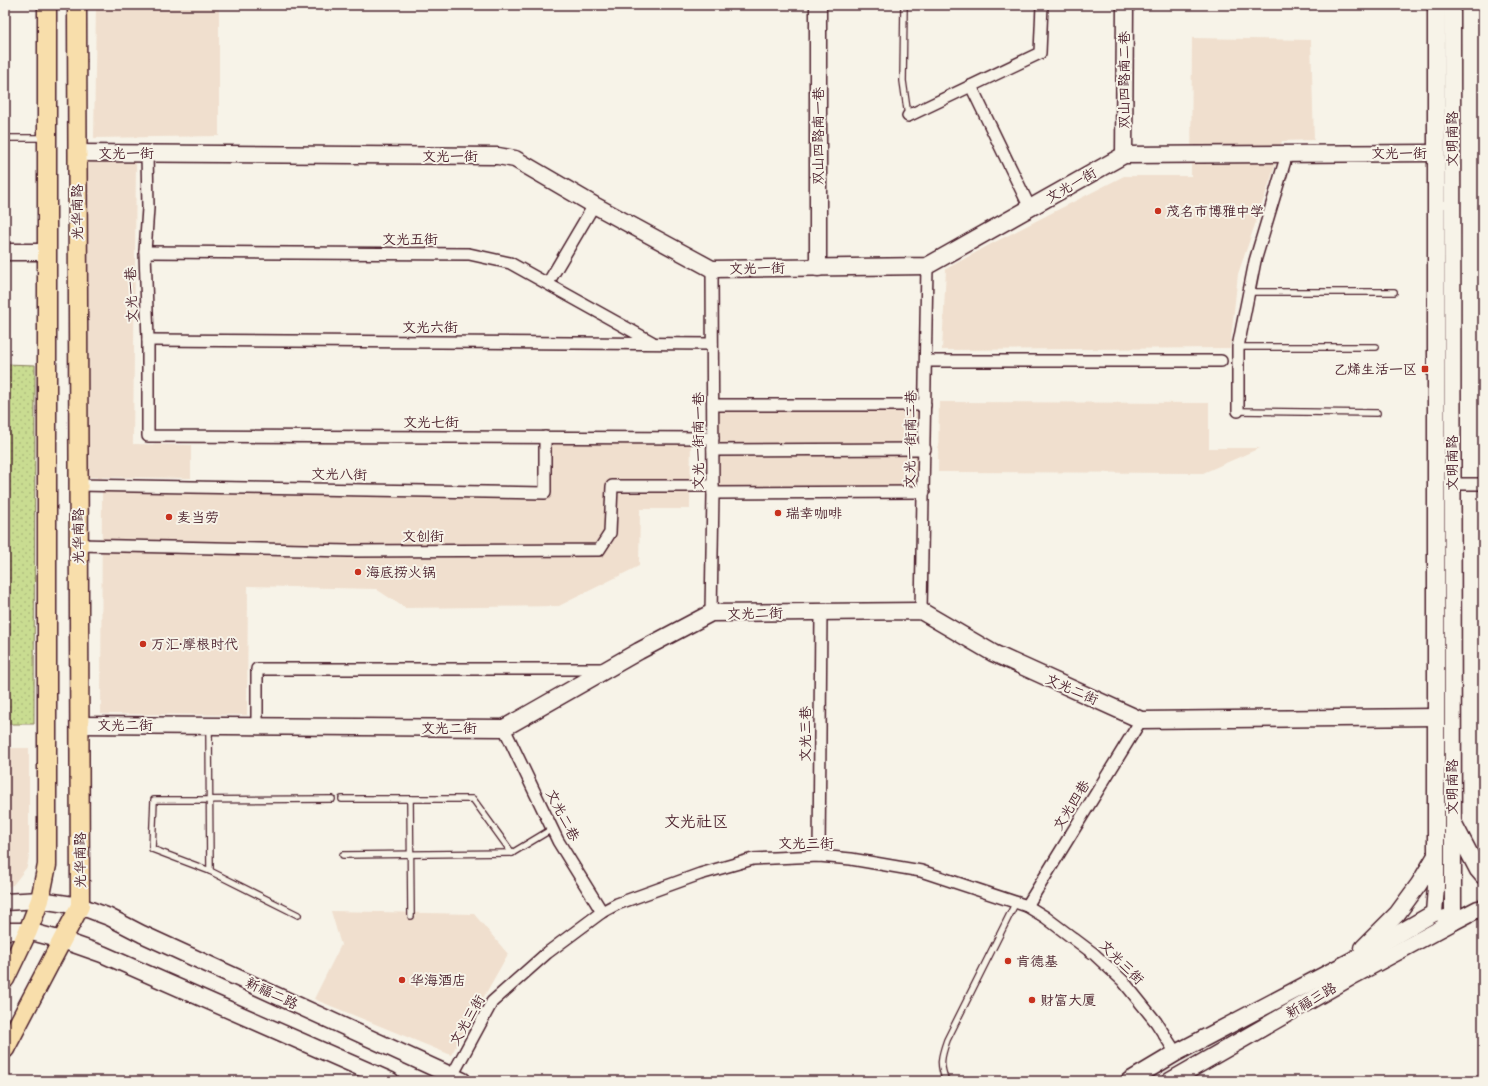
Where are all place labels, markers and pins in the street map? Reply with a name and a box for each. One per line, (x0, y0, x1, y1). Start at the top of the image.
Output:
place label: 茂名市博雅中学 (1166, 203, 1264, 220)
marker: 茂名市博雅中学 (1153, 206, 1163, 216)
place label: 乙烯生活一区 (1333, 361, 1417, 378)
marker: 乙烯生活一区 (1420, 364, 1430, 374)
place label: 瑞幸咖啡 (785, 505, 842, 522)
marker: 瑞幸咖啡 (773, 508, 783, 518)
place label: 麦当劳 (177, 509, 219, 526)
marker: 麦当劳 (164, 512, 174, 522)
place label: 海底捞火锅 (366, 564, 436, 581)
marker: 海底捞火锅 (353, 567, 363, 577)
place label: 万汇·摩根时代 (151, 636, 238, 653)
marker: 万汇·摩根时代 (138, 639, 148, 649)
place label: 肯德基 (1016, 953, 1058, 970)
marker: 肯德基 (1003, 956, 1013, 966)
place label: 华海酒店 (410, 972, 466, 989)
marker: 华海酒店 (397, 975, 407, 985)
place label: 财富大厦 (1040, 992, 1096, 1009)
marker: 财富大厦 (1027, 995, 1037, 1005)

